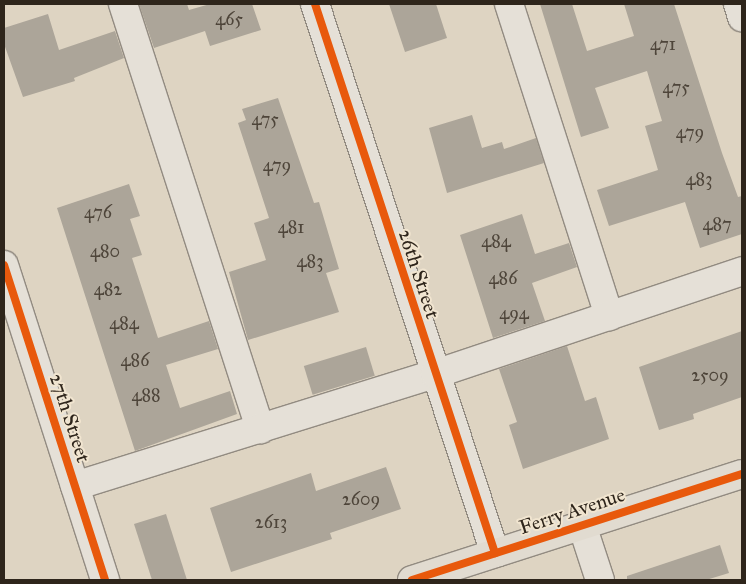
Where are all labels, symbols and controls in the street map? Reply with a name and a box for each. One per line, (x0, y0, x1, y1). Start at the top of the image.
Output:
house number: 465 (215, 8, 243, 30)
house number: 471 (650, 33, 676, 55)
house number: 475 (662, 76, 690, 98)
house number: 475 (251, 108, 279, 130)
house number: 479 (676, 121, 704, 143)
house number: 479 (263, 154, 291, 176)
house number: 483 (686, 168, 712, 190)
house number: 476 (84, 201, 112, 223)
house number: 487 (702, 213, 732, 235)
house number: 481 (278, 216, 304, 238)
street label: 26th Street (393, 226, 445, 322)
house number: 484 (481, 230, 511, 252)
house number: 480 (90, 240, 120, 262)
house number: 483 (297, 250, 323, 272)
house number: 486 (489, 267, 517, 289)
house number: 482 (94, 278, 122, 300)
house number: 494 (499, 302, 529, 324)
house number: 484 (109, 312, 139, 334)
house number: 486 (121, 349, 149, 371)
house number: 2509 (691, 364, 729, 386)
street label: 27th Street (44, 370, 96, 466)
house number: 488 (131, 384, 161, 406)
street label: Ferry Avenue (516, 483, 628, 539)
house number: 2609 (342, 488, 380, 510)
house number: 2613 (255, 511, 287, 533)

